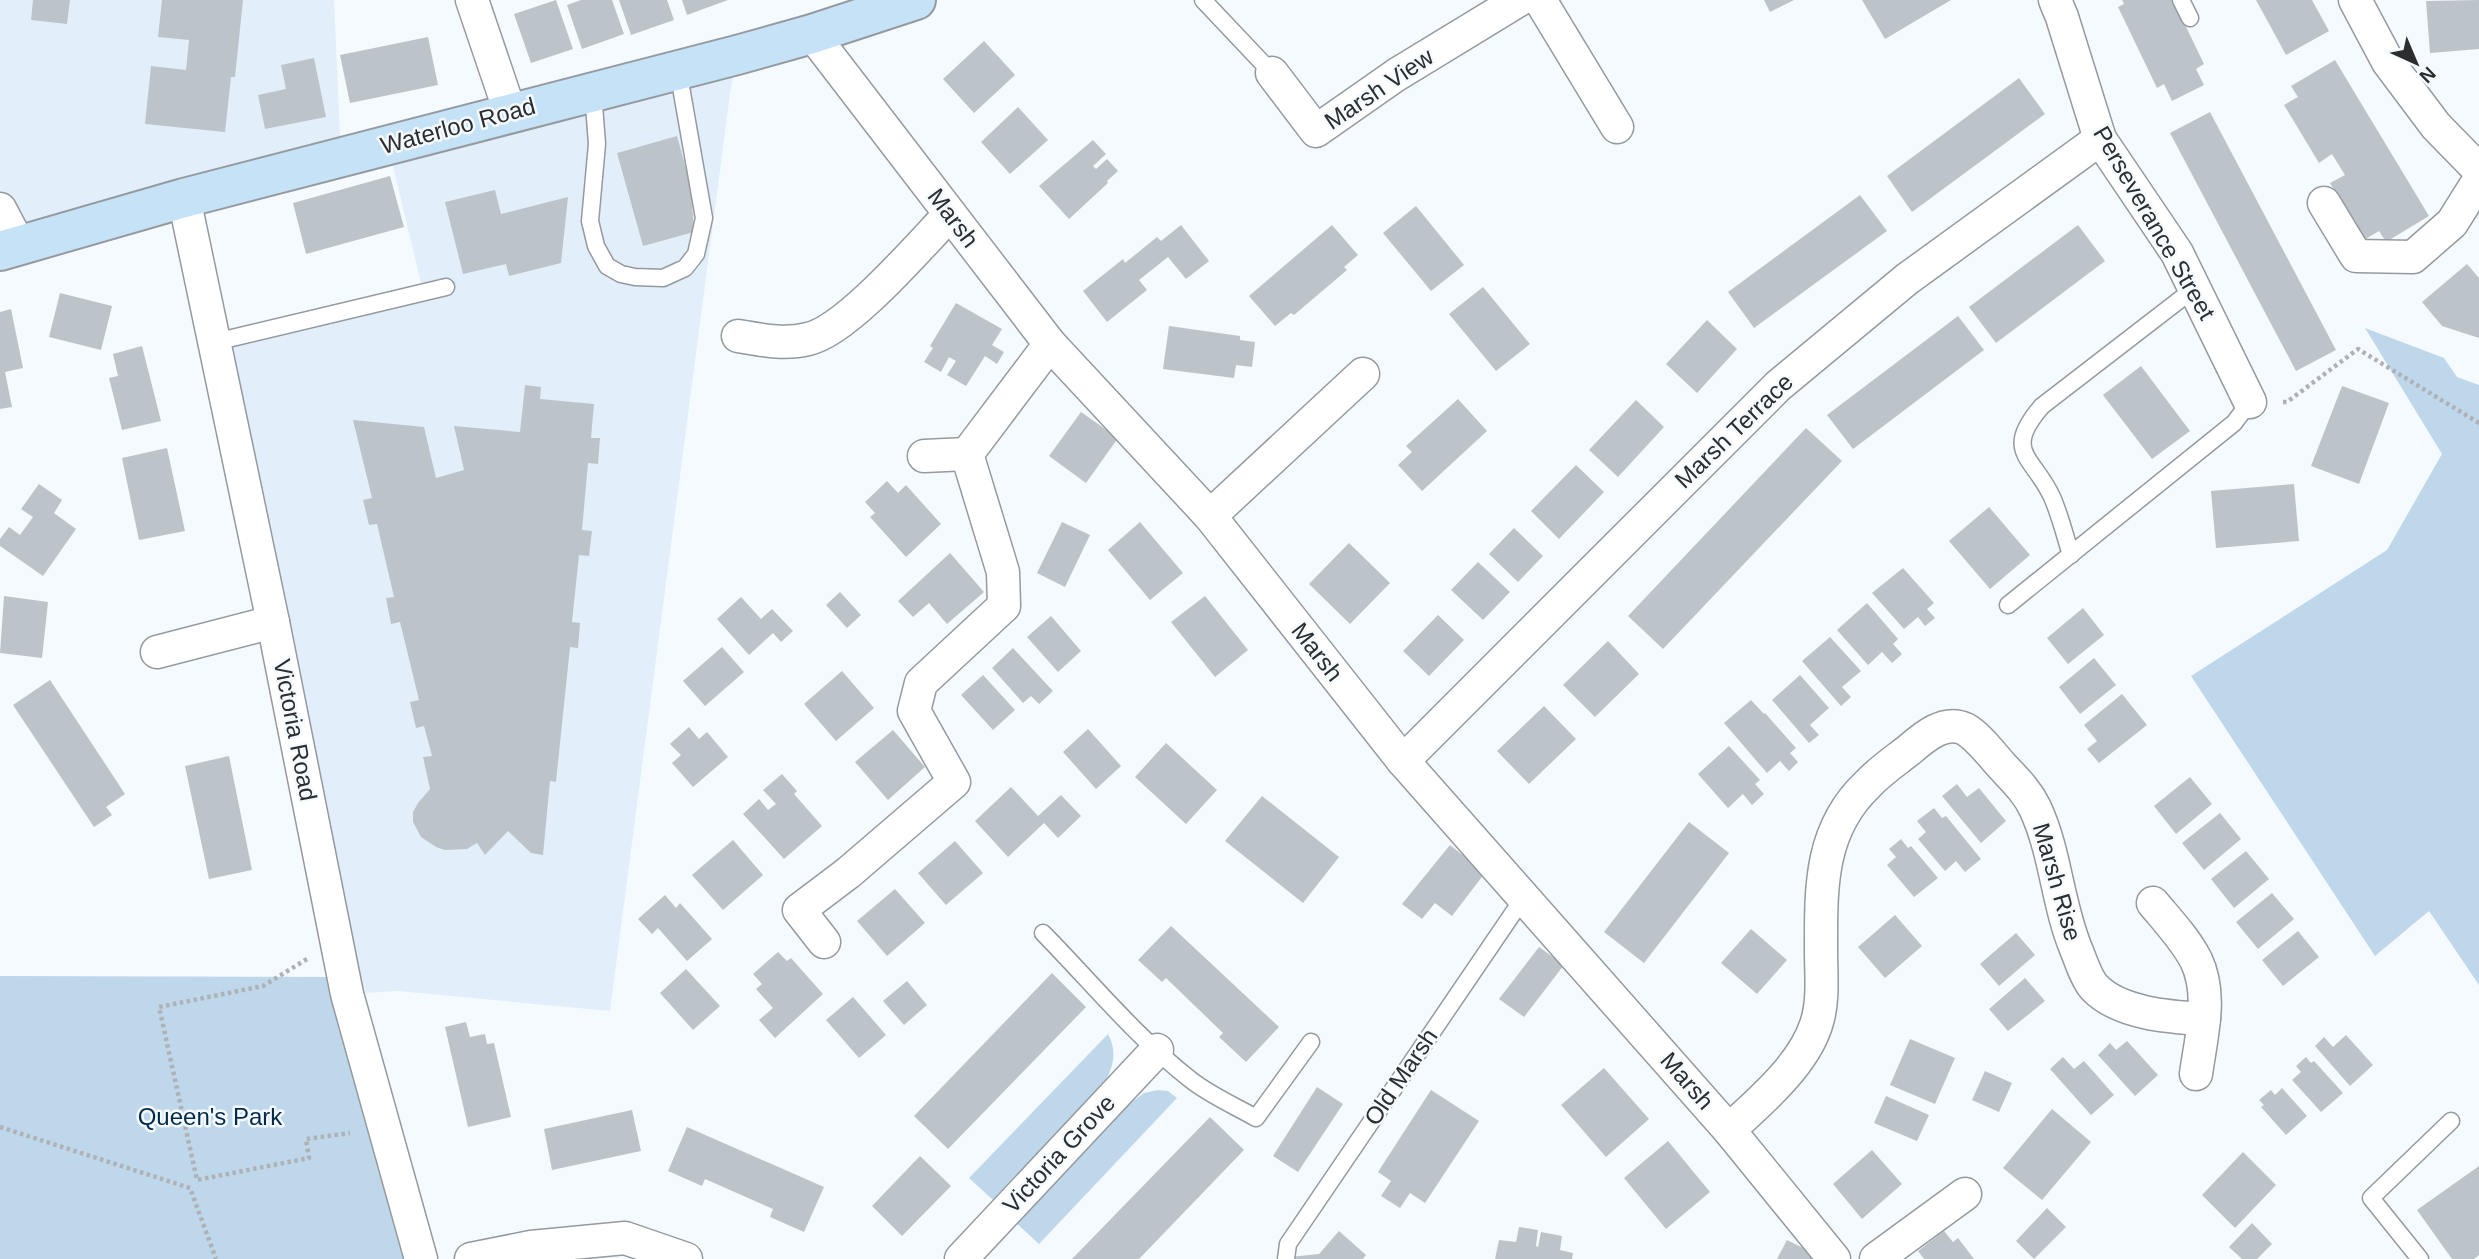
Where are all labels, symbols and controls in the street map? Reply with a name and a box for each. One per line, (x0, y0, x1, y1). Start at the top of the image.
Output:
north arrow (2381, 28, 2451, 98)
street label: Marsh View (1319, 42, 1439, 135)
text: N (2415, 63, 2440, 87)
street label: Waterloo Road (377, 92, 538, 159)
street label: Perseverance Street (2088, 121, 2221, 325)
street label: Marsh (923, 183, 984, 252)
street label: Marsh Terrace (1669, 368, 1798, 493)
street label: Marsh (1286, 617, 1349, 686)
street label: Victoria Road (269, 657, 322, 803)
street label: Marsh Rise (2028, 820, 2087, 944)
street label: Old Marsh (1358, 1023, 1443, 1130)
street label: Marsh (1655, 1047, 1719, 1115)
street label: Victoria Grove (997, 1089, 1120, 1218)
park label: Queen's Park (138, 1103, 283, 1130)

